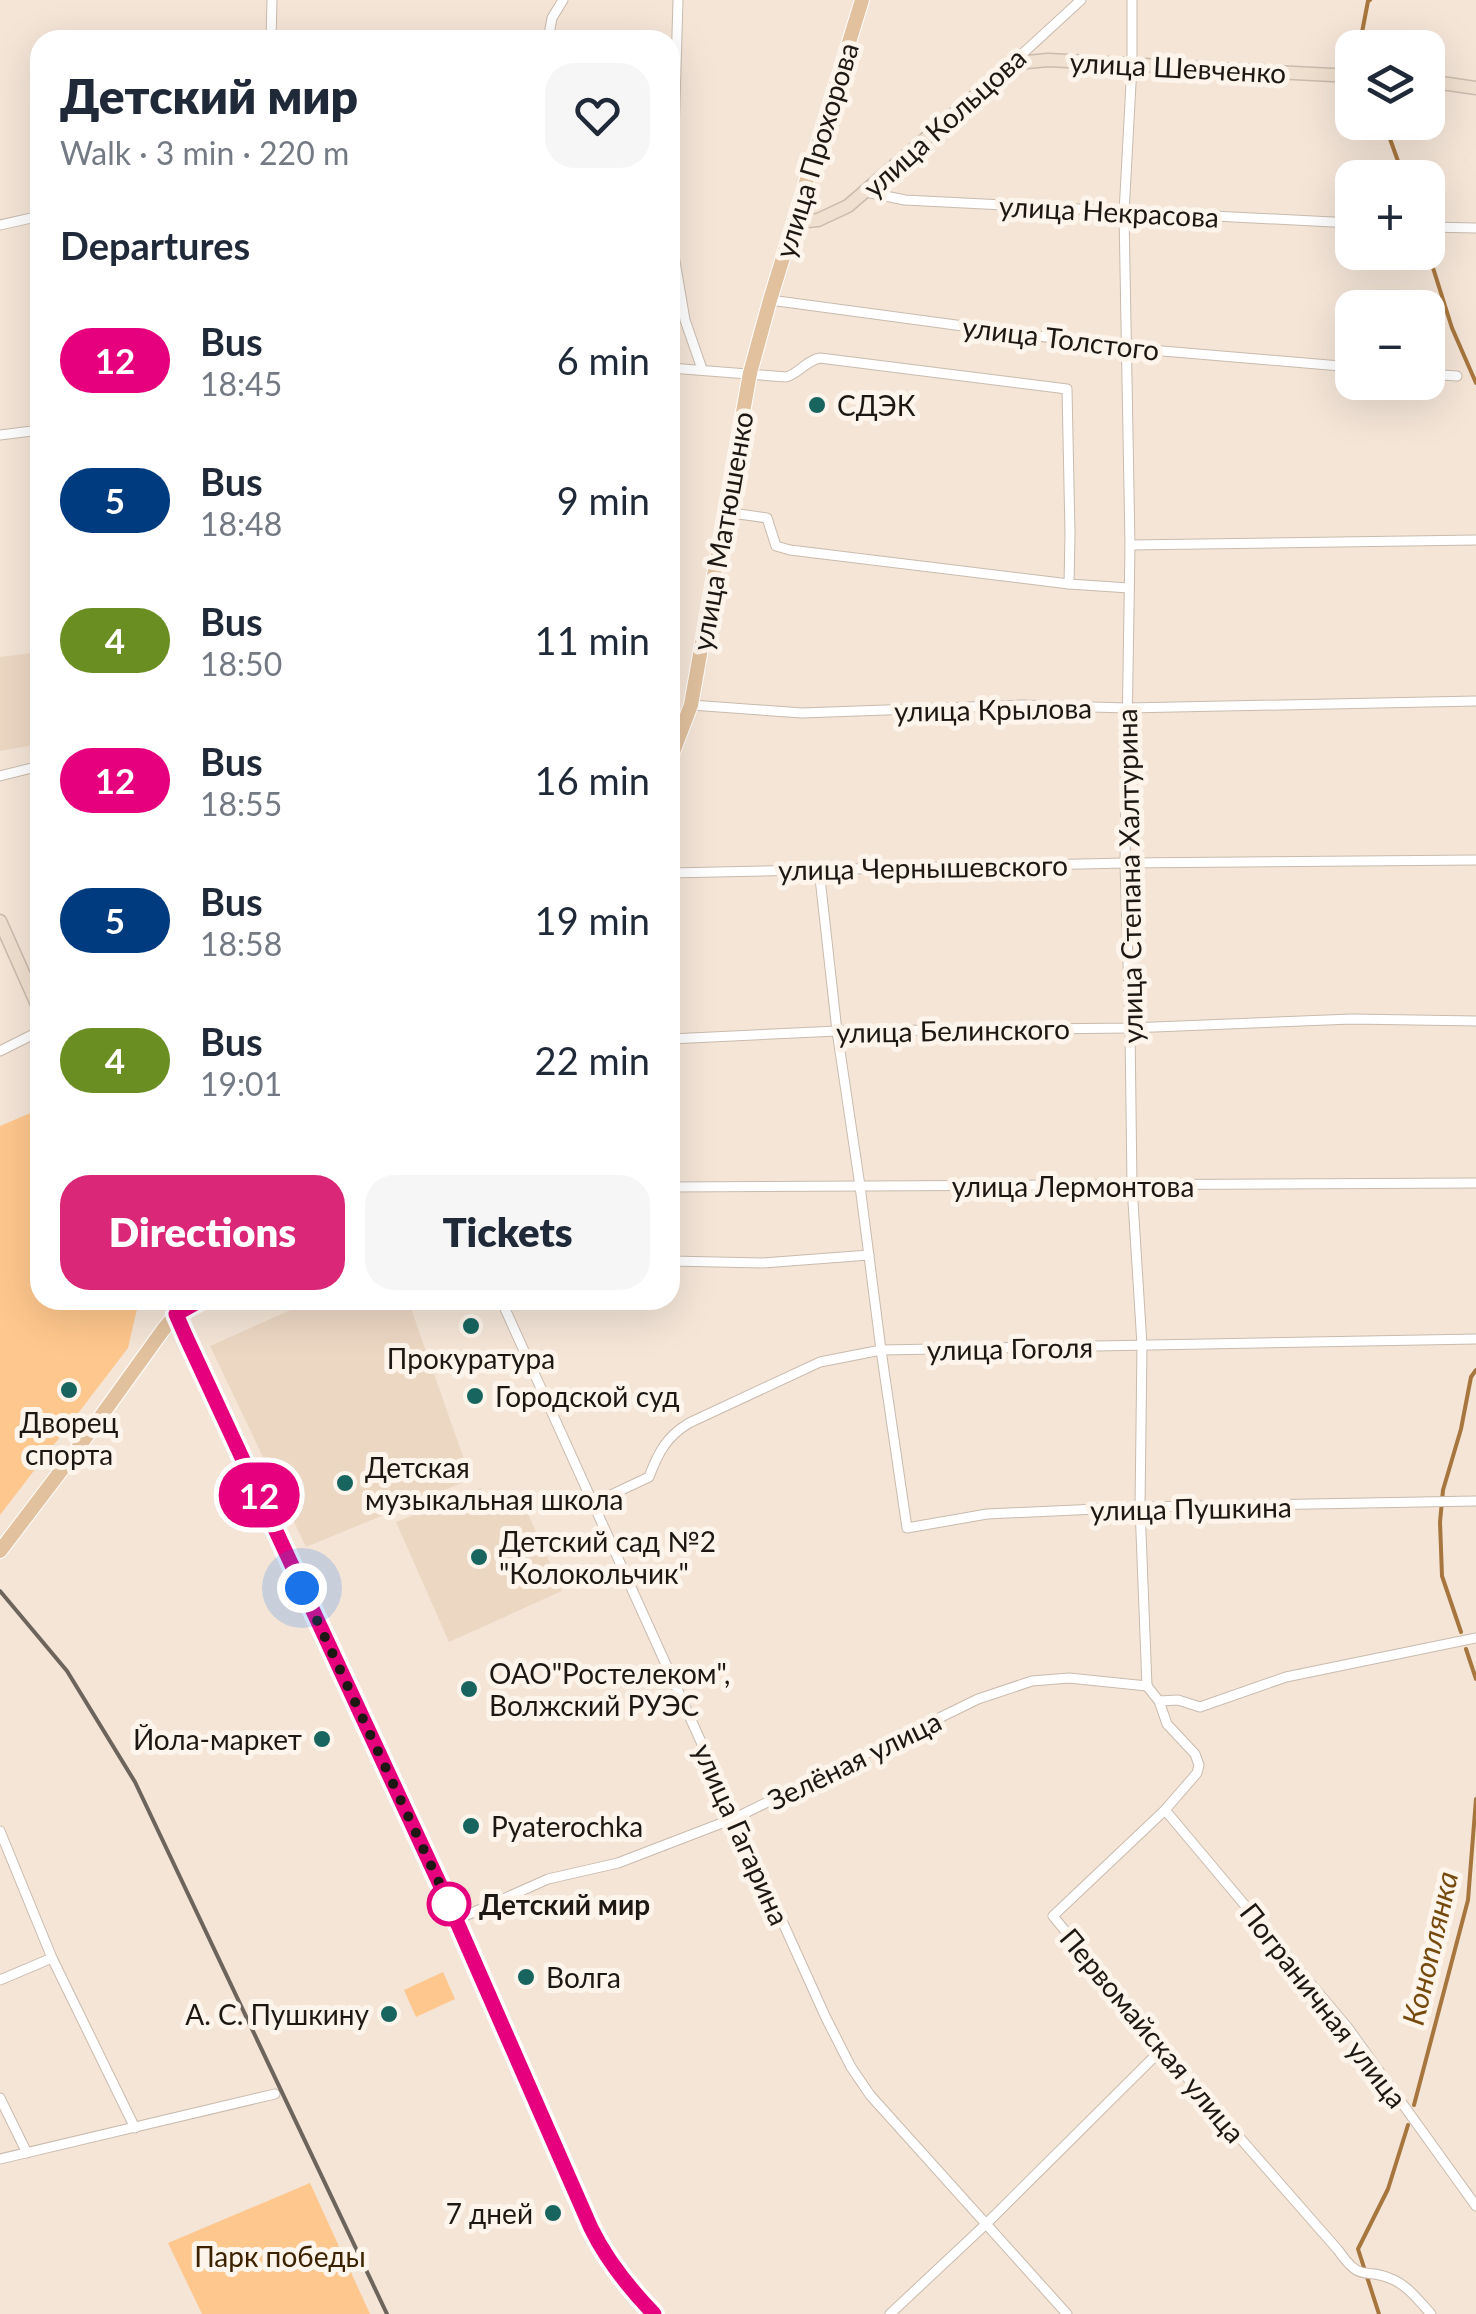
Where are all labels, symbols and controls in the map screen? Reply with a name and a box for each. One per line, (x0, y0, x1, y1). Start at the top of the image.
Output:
map controls (1335, 30, 1445, 400)
button: layers (1335, 30, 1445, 140)
street label: улица Прохорова (767, 38, 865, 262)
street label: улица Кольцова (856, 40, 1032, 204)
street label: улица Шевченко (1069, 44, 1287, 90)
button: heart (545, 63, 650, 168)
text: Детский мир (60, 67, 358, 124)
text: Walk · 3 min · 220 m (60, 133, 349, 172)
button: + (1335, 160, 1445, 270)
street label: улица Некрасова (998, 188, 1220, 234)
text: Departures (60, 222, 250, 268)
button: − (1335, 290, 1445, 400)
street label: улица Толстого (961, 309, 1161, 367)
text: Bus (200, 318, 263, 364)
text: 6 min (557, 337, 650, 383)
text: 12 (95, 339, 135, 381)
text: 18:45 (200, 364, 282, 403)
place label: СДЭК (837, 388, 916, 422)
marker: СДЭК (806, 394, 828, 416)
street label: улица Матюшенко (684, 409, 760, 653)
text: Bus (200, 458, 263, 504)
text: 9 min (557, 477, 650, 523)
text: 5 (105, 479, 125, 521)
text: 18:48 (200, 504, 282, 543)
text: Bus (200, 598, 263, 644)
text: 11 min (535, 617, 650, 663)
text: 4 (105, 619, 125, 661)
text: 18:50 (200, 644, 282, 683)
street label: улица Крылова (894, 690, 1092, 728)
street label: улица Степана Халтурина (1109, 708, 1149, 1044)
text: Bus (200, 738, 263, 784)
text: 16 min (535, 757, 650, 803)
text: 12 (95, 759, 135, 801)
text: 18:55 (200, 784, 282, 823)
street label: улица Чернышевского (778, 847, 1068, 887)
text: Bus (200, 878, 263, 924)
text: 19 min (535, 897, 650, 943)
text: 5 (105, 899, 125, 941)
text: 18:58 (200, 924, 282, 963)
street label: улица Белинского (836, 1011, 1070, 1049)
text: Bus (200, 1018, 263, 1064)
text: 22 min (535, 1037, 650, 1083)
text: 4 (105, 1039, 125, 1081)
text: 19:01 (200, 1064, 282, 1103)
street label: улица Лермонтова (952, 1169, 1194, 1203)
button: Directions (60, 1175, 345, 1290)
button: Tickets (365, 1175, 650, 1290)
marker: Прокуратура (460, 1315, 482, 1337)
street label: улица Гоголя (927, 1330, 1093, 1366)
place label: Прокуратура (387, 1341, 555, 1375)
marker: Дворец спорта (58, 1379, 80, 1401)
place label: Городской суд (495, 1379, 679, 1413)
marker: Городской суд (464, 1385, 486, 1407)
place label: Дворец спорта (20, 1405, 119, 1471)
place label: Детская музыкальная школа (365, 1450, 623, 1516)
line badge: 12 (214, 1462, 304, 1528)
marker: Детская музыкальная школа (334, 1472, 356, 1494)
text: 12 (239, 1474, 279, 1516)
street label: улица Пушкина (1090, 1489, 1292, 1527)
place label: Детский сад №2 "Колокольчик" (499, 1524, 716, 1590)
marker: Детский сад №2 "Колокольчик" (468, 1546, 490, 1568)
your location (277, 1563, 327, 1613)
place label: ОАО"Ростелеком", Волжский РУЭС (489, 1656, 730, 1722)
marker: ОАО"Ростелеком", Волжский РУЭС (458, 1678, 480, 1700)
street label: Зелёная улица (762, 1703, 946, 1817)
place label: Йола-маркет (133, 1722, 302, 1756)
marker: Йола-маркет (311, 1728, 333, 1750)
street label: улица Гагарина (687, 1738, 797, 1930)
place label: Pyaterochka (491, 1809, 643, 1843)
marker: Pyaterochka (460, 1815, 482, 1837)
water label: Коноплянка (1394, 1868, 1464, 2028)
marker: Детский мир (428, 1883, 470, 1925)
place label: Детский мир (479, 1887, 650, 1921)
street label: Пограничная улица (1233, 1896, 1415, 2114)
street label: Первомайская улица (1053, 1921, 1253, 2149)
place label: Волга (546, 1960, 621, 1994)
marker: Волга (515, 1966, 537, 1988)
place label: А. С. Пушкину (185, 1997, 370, 2031)
marker: А. С. Пушкину (378, 2003, 400, 2025)
place label: 7 дней (446, 2196, 533, 2230)
marker: 7 дней (542, 2202, 564, 2224)
park label: Парк победы (194, 2239, 366, 2273)

